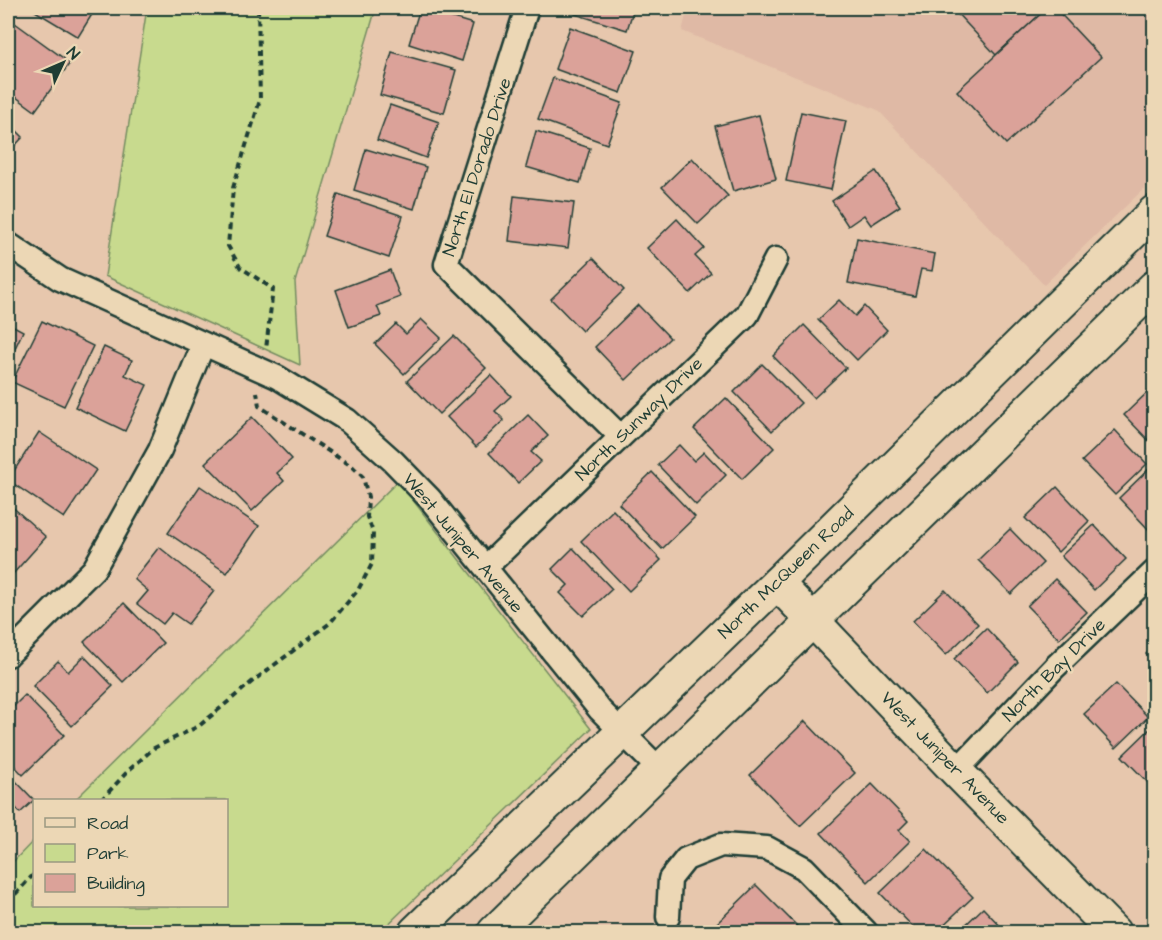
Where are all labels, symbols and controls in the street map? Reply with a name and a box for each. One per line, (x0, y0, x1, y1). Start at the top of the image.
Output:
north arrow (33, 33, 93, 93)
text: N (62, 42, 84, 65)
street label: North El Dorado Drive (436, 74, 518, 259)
street label: North Sunway Drive (570, 351, 709, 487)
street label: West Juniper Avenue (397, 468, 529, 619)
street label: North McQueen Road (713, 501, 859, 645)
street label: North Bay Drive (997, 612, 1112, 728)
street label: West Juniper Avenue (875, 686, 1015, 830)
legend (33, 799, 228, 907)
text: Road (87, 811, 128, 836)
text: Park (87, 841, 129, 866)
text: Building (87, 871, 145, 897)

